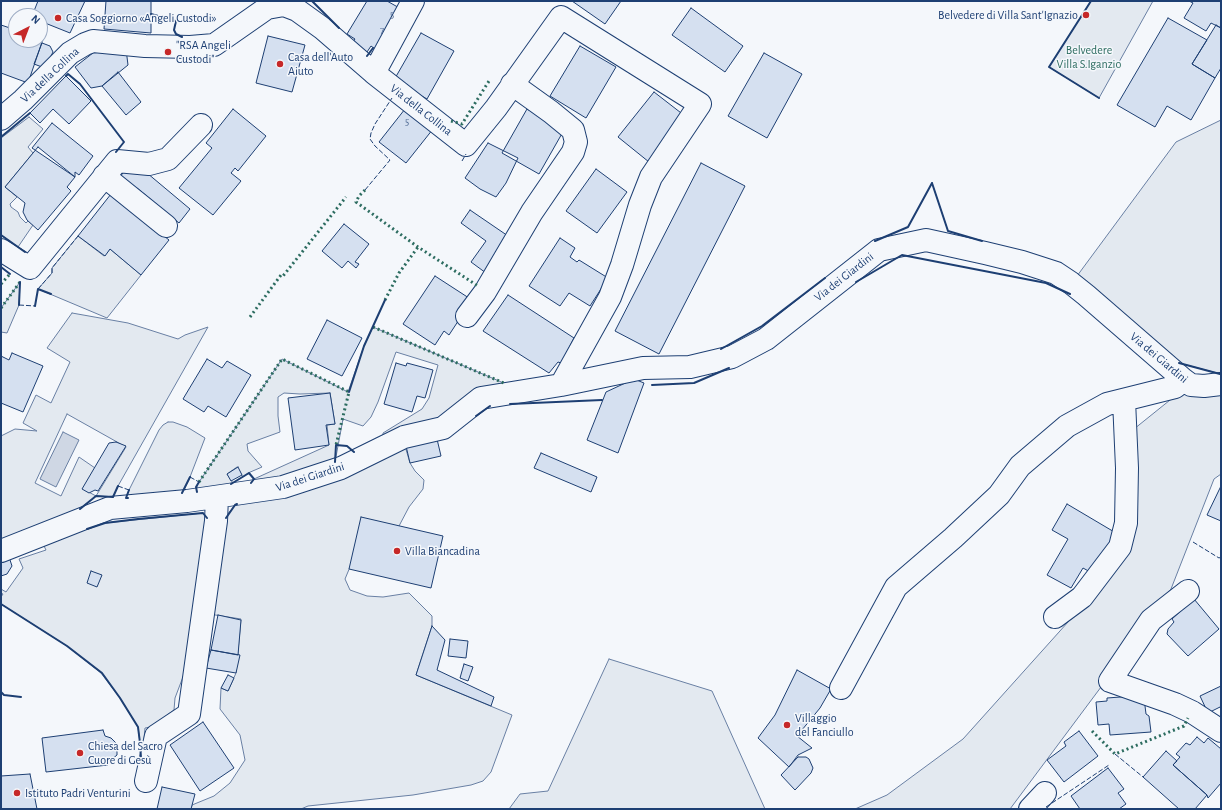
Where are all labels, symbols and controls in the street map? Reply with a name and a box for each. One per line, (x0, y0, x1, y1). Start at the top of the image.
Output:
north arrow (8, 8, 48, 48)
place label: Belvedere di Villa Sant'Ignazio (938, 8, 1078, 22)
house number: 5 (390, 9, 394, 21)
marker: Belvedere di Villa Sant'Ignazio (1081, 10, 1091, 20)
place label: Casa Soggiorno «Angeli Custodi» (66, 11, 216, 25)
text: N (29, 13, 42, 26)
marker: Casa Soggiorno «Angeli Custodi» (53, 13, 63, 23)
house number: 7 (380, 25, 384, 37)
place label: "RSA Angeli Custodi" (176, 38, 231, 66)
park label: Belvedere Villa S.Iganzio (1057, 43, 1121, 71)
street label: Via della Collina (18, 44, 82, 106)
marker: "RSA Angeli Custodi" (163, 47, 173, 57)
place label: Casa dell'Auto Aiuto (288, 50, 353, 78)
marker: Casa dell'Auto Aiuto (275, 59, 285, 69)
street label: Via della Collina (387, 81, 455, 139)
house number: 5 (405, 116, 409, 128)
street label: Via dei Giardini (811, 249, 877, 305)
street label: Via dei Giardini (1127, 330, 1191, 386)
street label: Via dei Giardini (274, 459, 346, 495)
place label: Villa Biancadina (405, 544, 480, 558)
marker: Villa Biancadina (392, 546, 402, 556)
place label: Villaggio del Fanciullo (795, 711, 854, 739)
marker: Villaggio del Fanciullo (782, 720, 792, 730)
place label: Chiesa del Sacro Cuore di Gesù (88, 739, 163, 767)
marker: Chiesa del Sacro Cuore di Gesù (75, 748, 85, 758)
place label: Istituto Padri Venturini (25, 786, 131, 800)
marker: Istituto Padri Venturini (12, 788, 22, 798)

